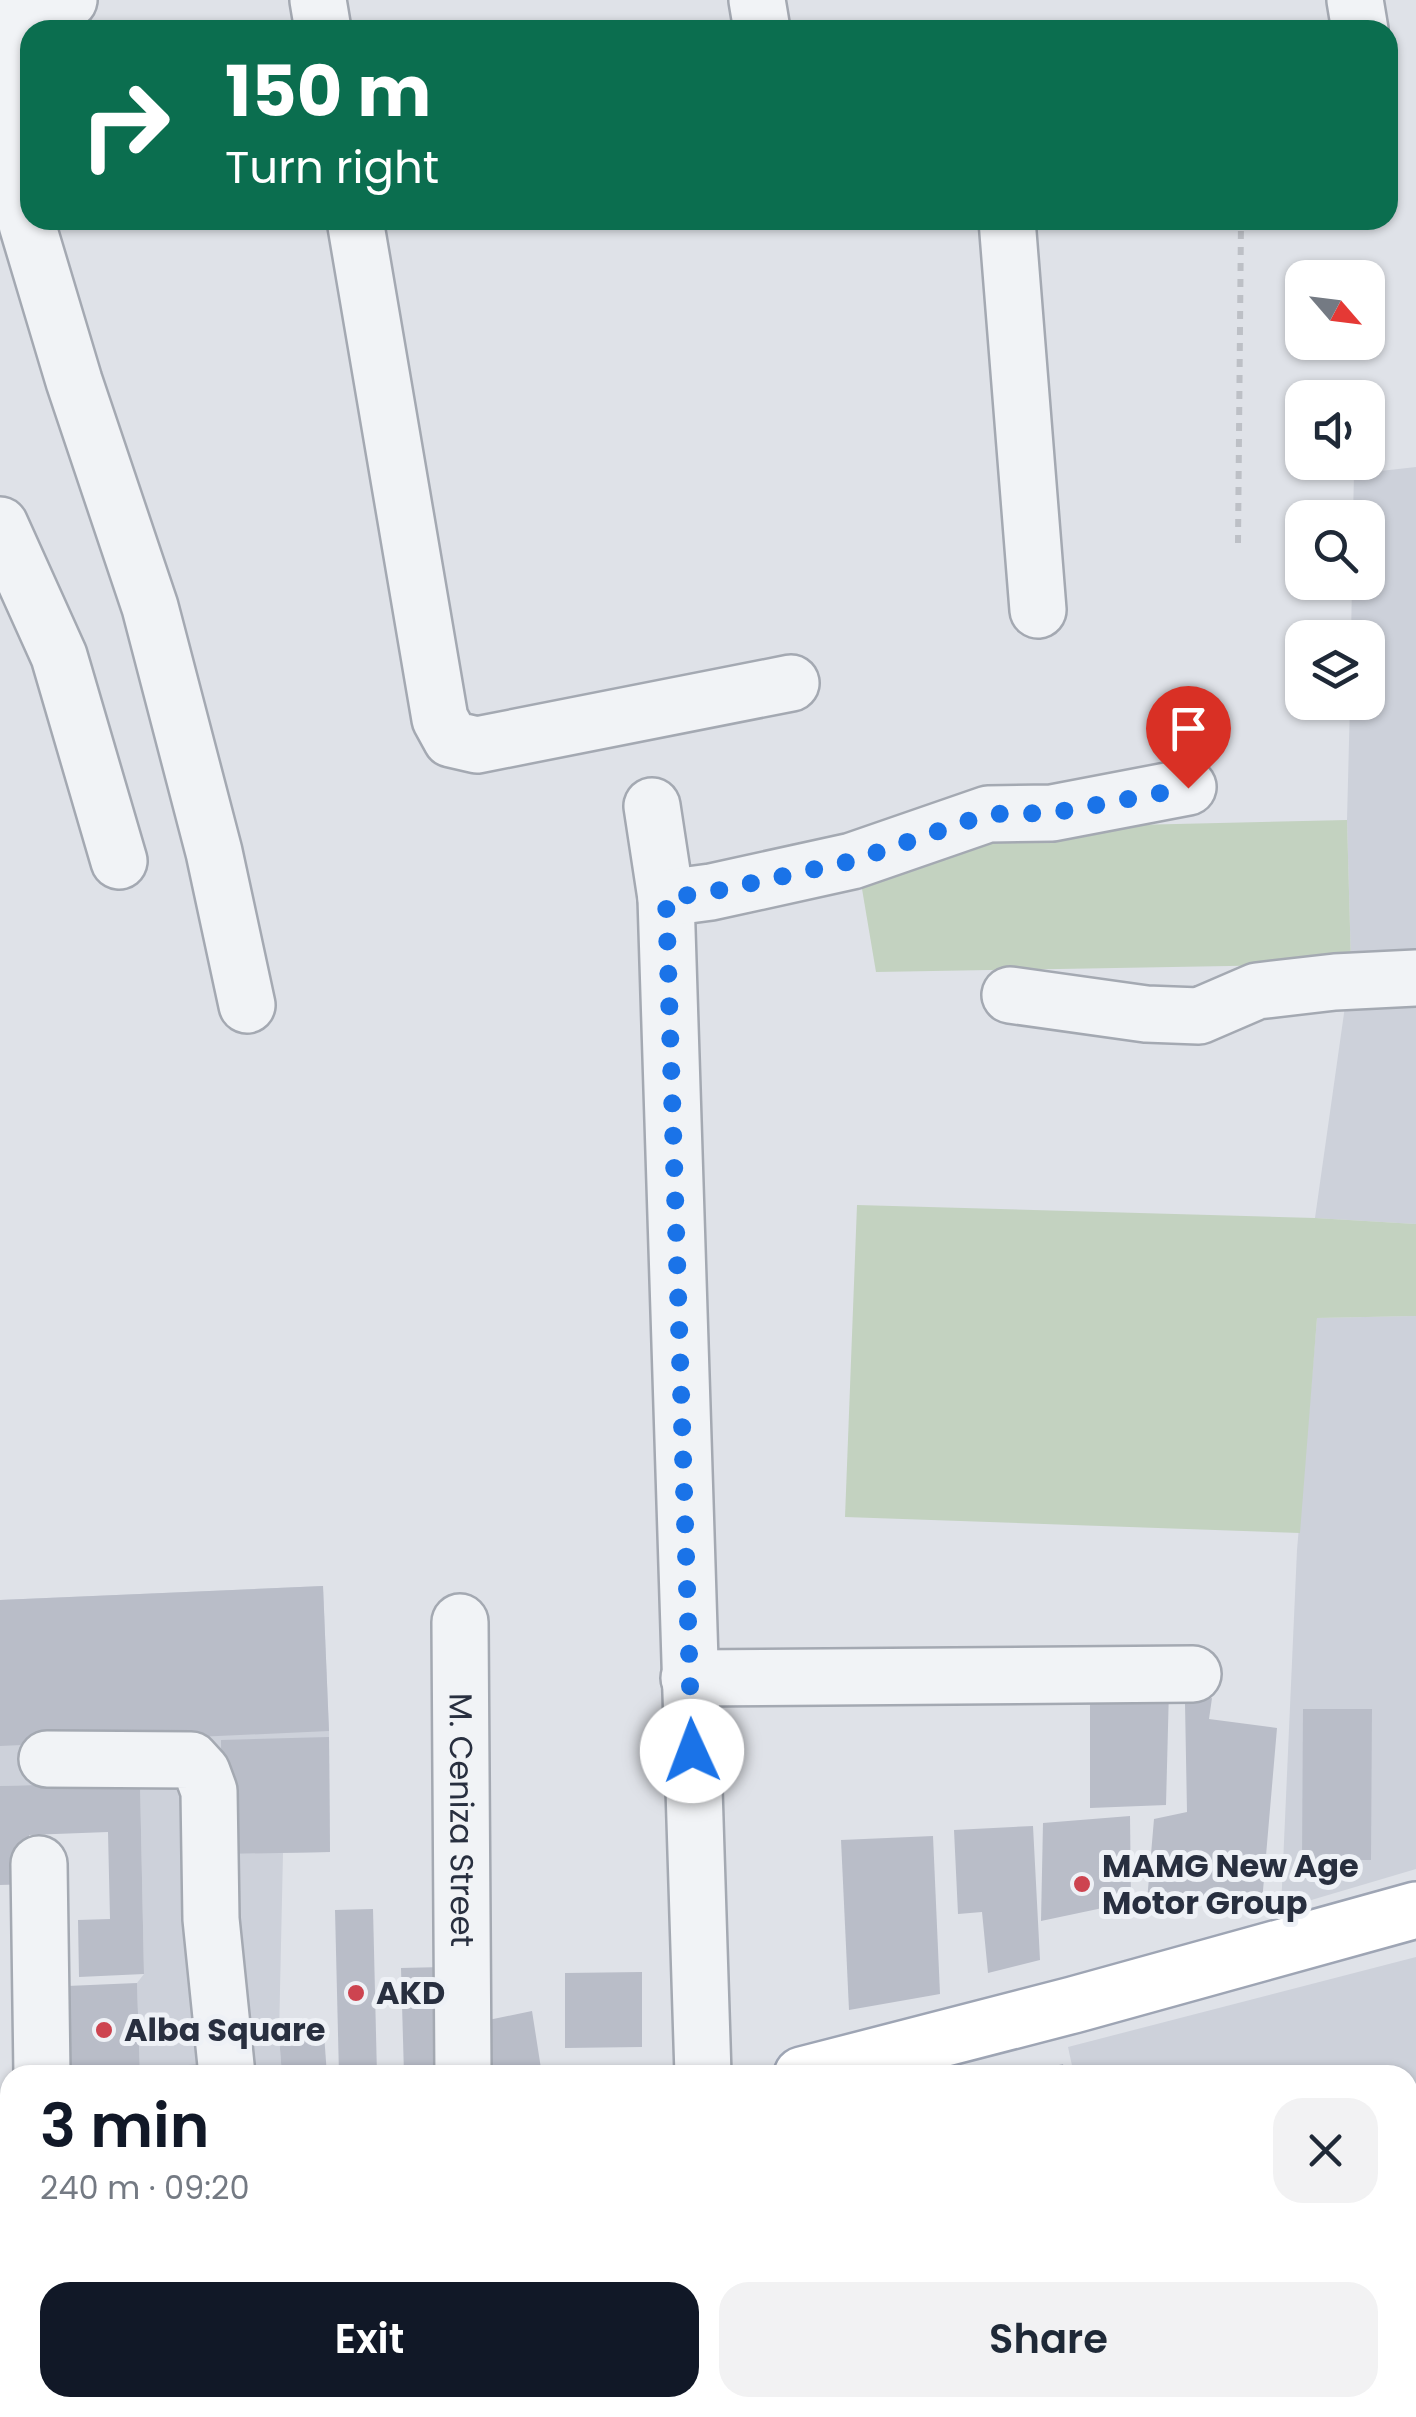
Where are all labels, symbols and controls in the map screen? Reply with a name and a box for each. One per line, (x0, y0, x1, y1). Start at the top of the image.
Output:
text: 150 m (225, 42, 431, 141)
icon: right (60, 60, 190, 190)
text: Turn right (225, 136, 439, 199)
north arrow (1285, 260, 1385, 360)
map controls (1285, 260, 1385, 720)
button: sound (1285, 380, 1385, 480)
button: search (1285, 500, 1385, 600)
button: layers (1285, 620, 1385, 720)
pin (1146, 686, 1231, 789)
icon: arrive (1161, 701, 1216, 756)
street label: M. Ceniza Street (438, 1693, 485, 1947)
position arrow (640, 1699, 744, 1803)
place label: MAMG New Age Motor Group (1102, 1843, 1359, 1925)
marker: MAMG New Age Motor Group (1071, 1873, 1093, 1895)
place label: AKD (376, 1970, 445, 2015)
marker: AKD (345, 1982, 367, 2004)
place label: Alba Square (124, 2007, 325, 2052)
marker: Alba Square (93, 2019, 115, 2041)
text: 3 min (40, 2084, 209, 2168)
button: close (1273, 2098, 1378, 2203)
text: 240 m · 09:20 (40, 2165, 250, 2210)
button: Exit (40, 2282, 699, 2397)
button: Share (719, 2282, 1378, 2397)

